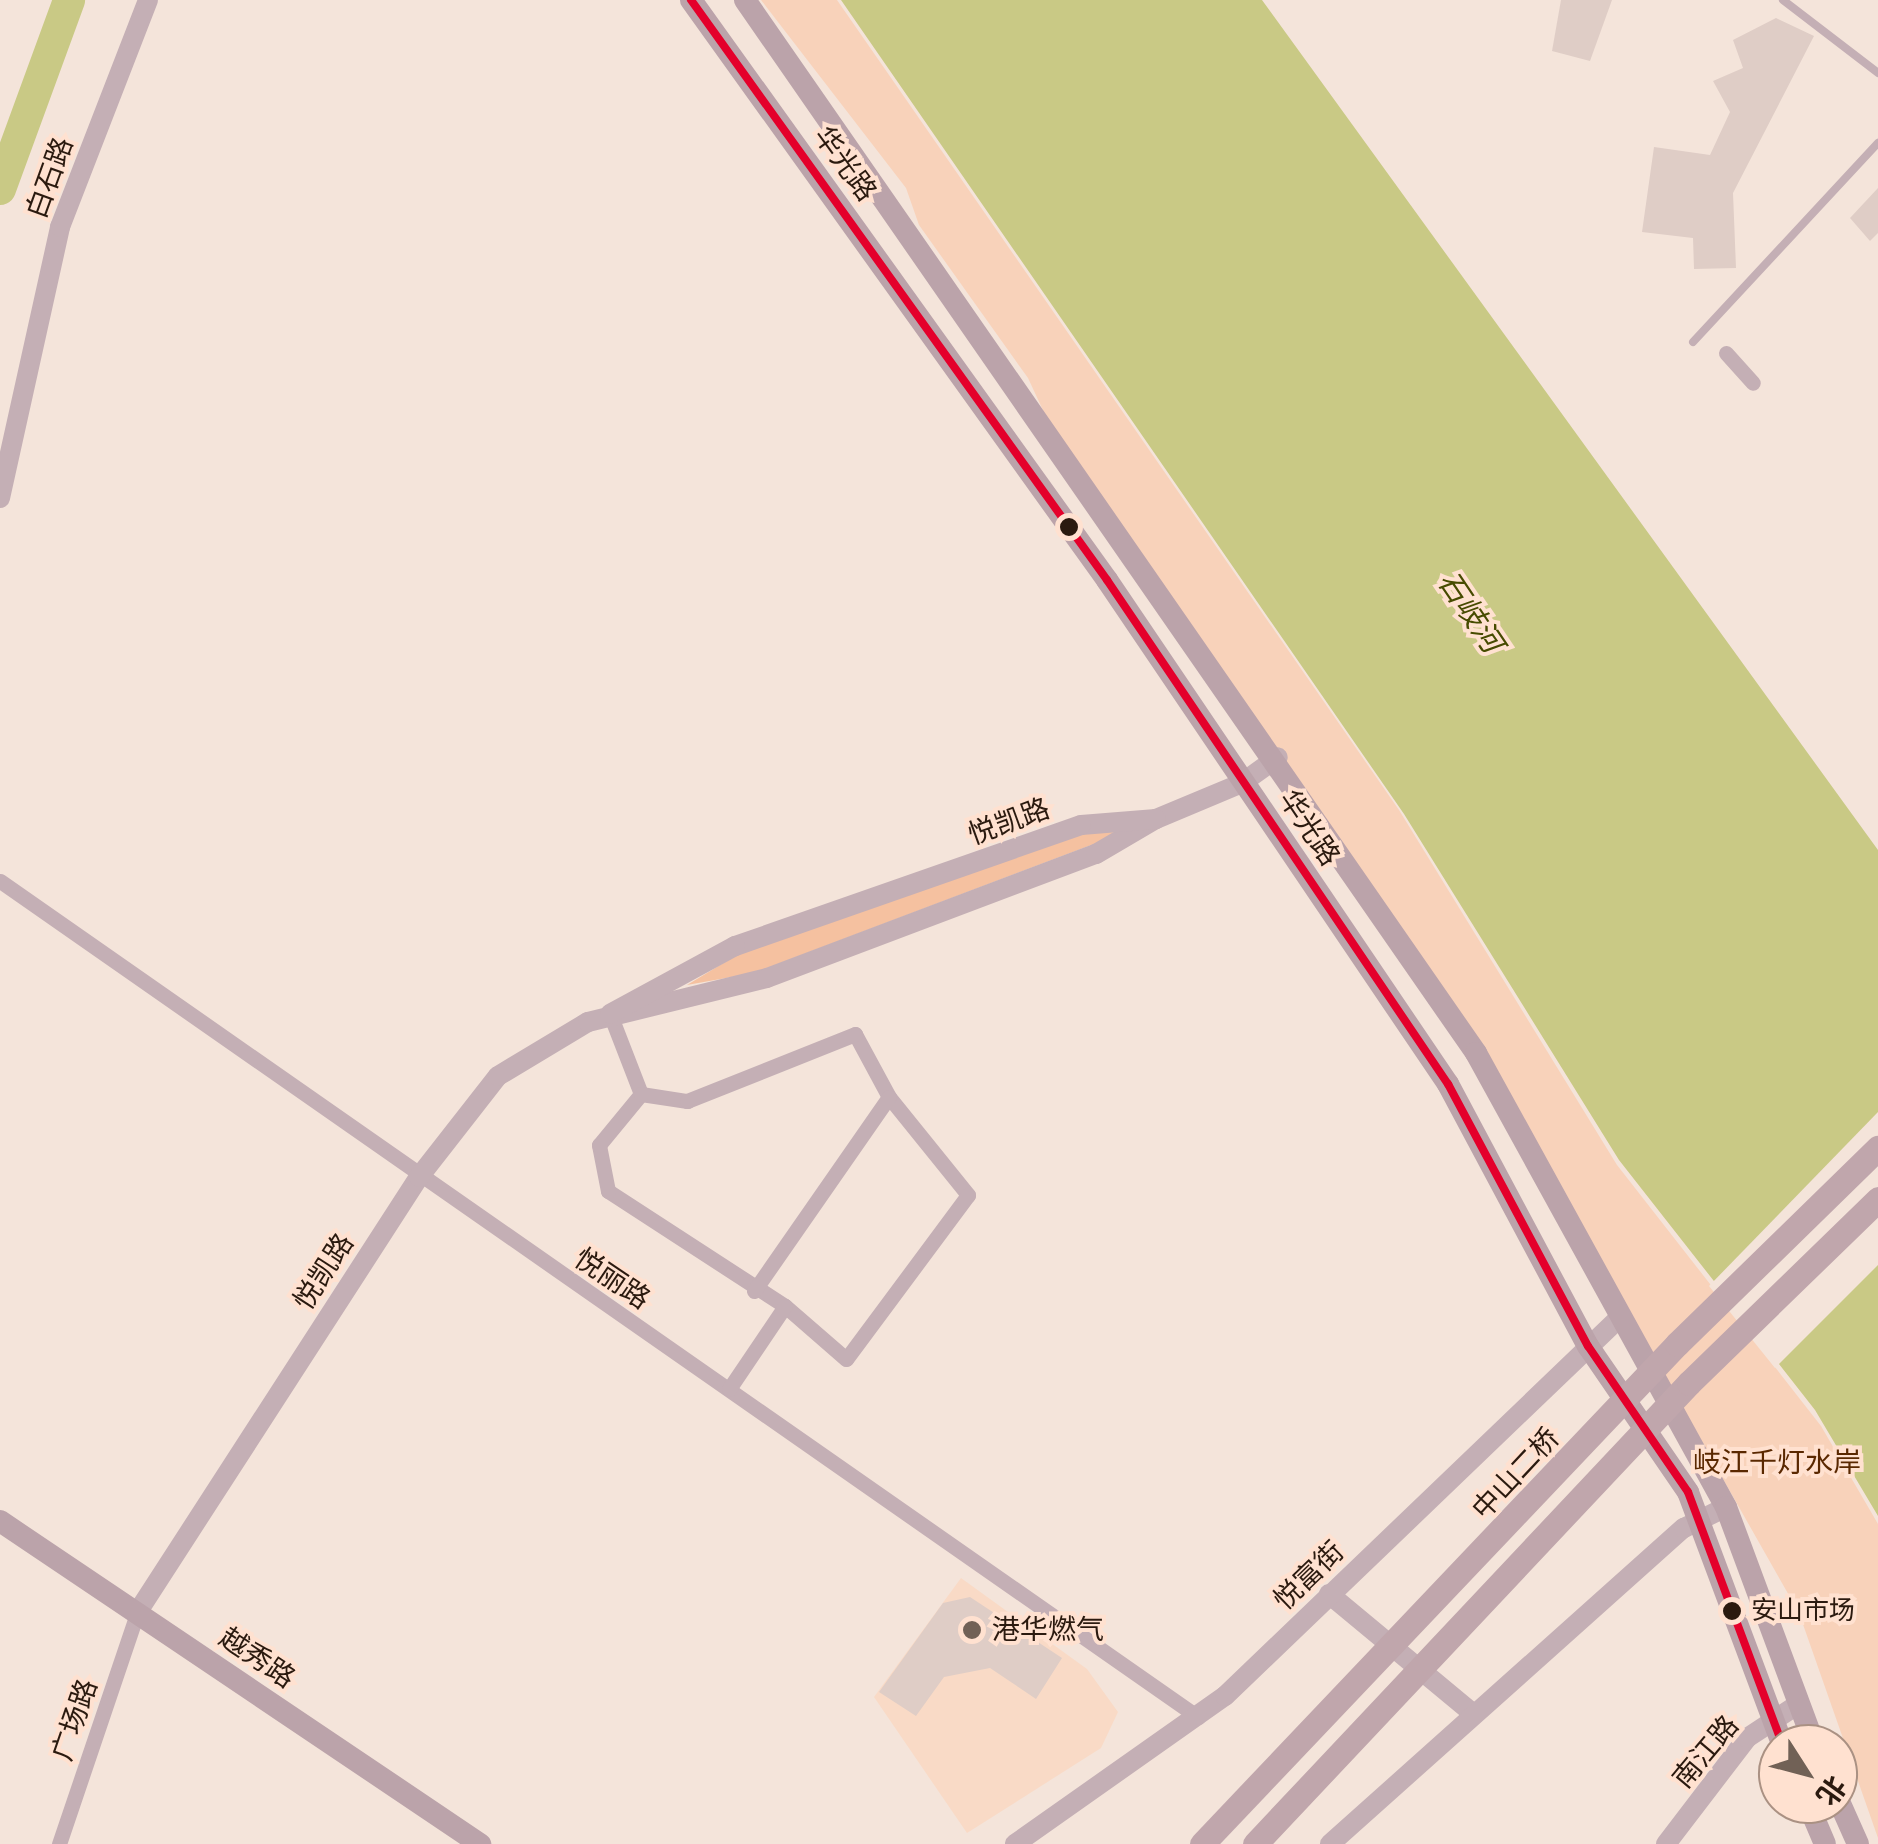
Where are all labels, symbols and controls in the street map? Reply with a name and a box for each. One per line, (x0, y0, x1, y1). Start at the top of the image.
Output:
street label: 华光路 (807, 120, 883, 208)
street label: 白石路 (20, 133, 80, 223)
unlabelled marker (1059, 517, 1079, 537)
water label: 石岐河 (1430, 565, 1510, 659)
street label: 华光路 (1272, 784, 1346, 872)
street label: 悦凯路 (964, 792, 1054, 852)
street label: 悦凯路 (287, 1228, 361, 1316)
street label: 悦丽路 (568, 1242, 656, 1316)
street label: 中山二桥 (1466, 1422, 1566, 1526)
park label: 岐江千灯水岸 (1693, 1446, 1861, 1480)
street label: 悦富街 (1267, 1535, 1351, 1617)
place label: 安山市场 (1751, 1595, 1855, 1627)
marker: 安山市场 (1722, 1601, 1742, 1621)
place label: 港华燃气 (992, 1613, 1104, 1647)
marker: 港华燃气 (961, 1619, 983, 1641)
street label: 越秀路 (213, 1621, 301, 1695)
street label: 广场路 (45, 1675, 105, 1765)
street label: 南江路 (1666, 1709, 1746, 1795)
north arrow (1758, 1724, 1858, 1824)
text: 北 (1810, 1770, 1852, 1811)

